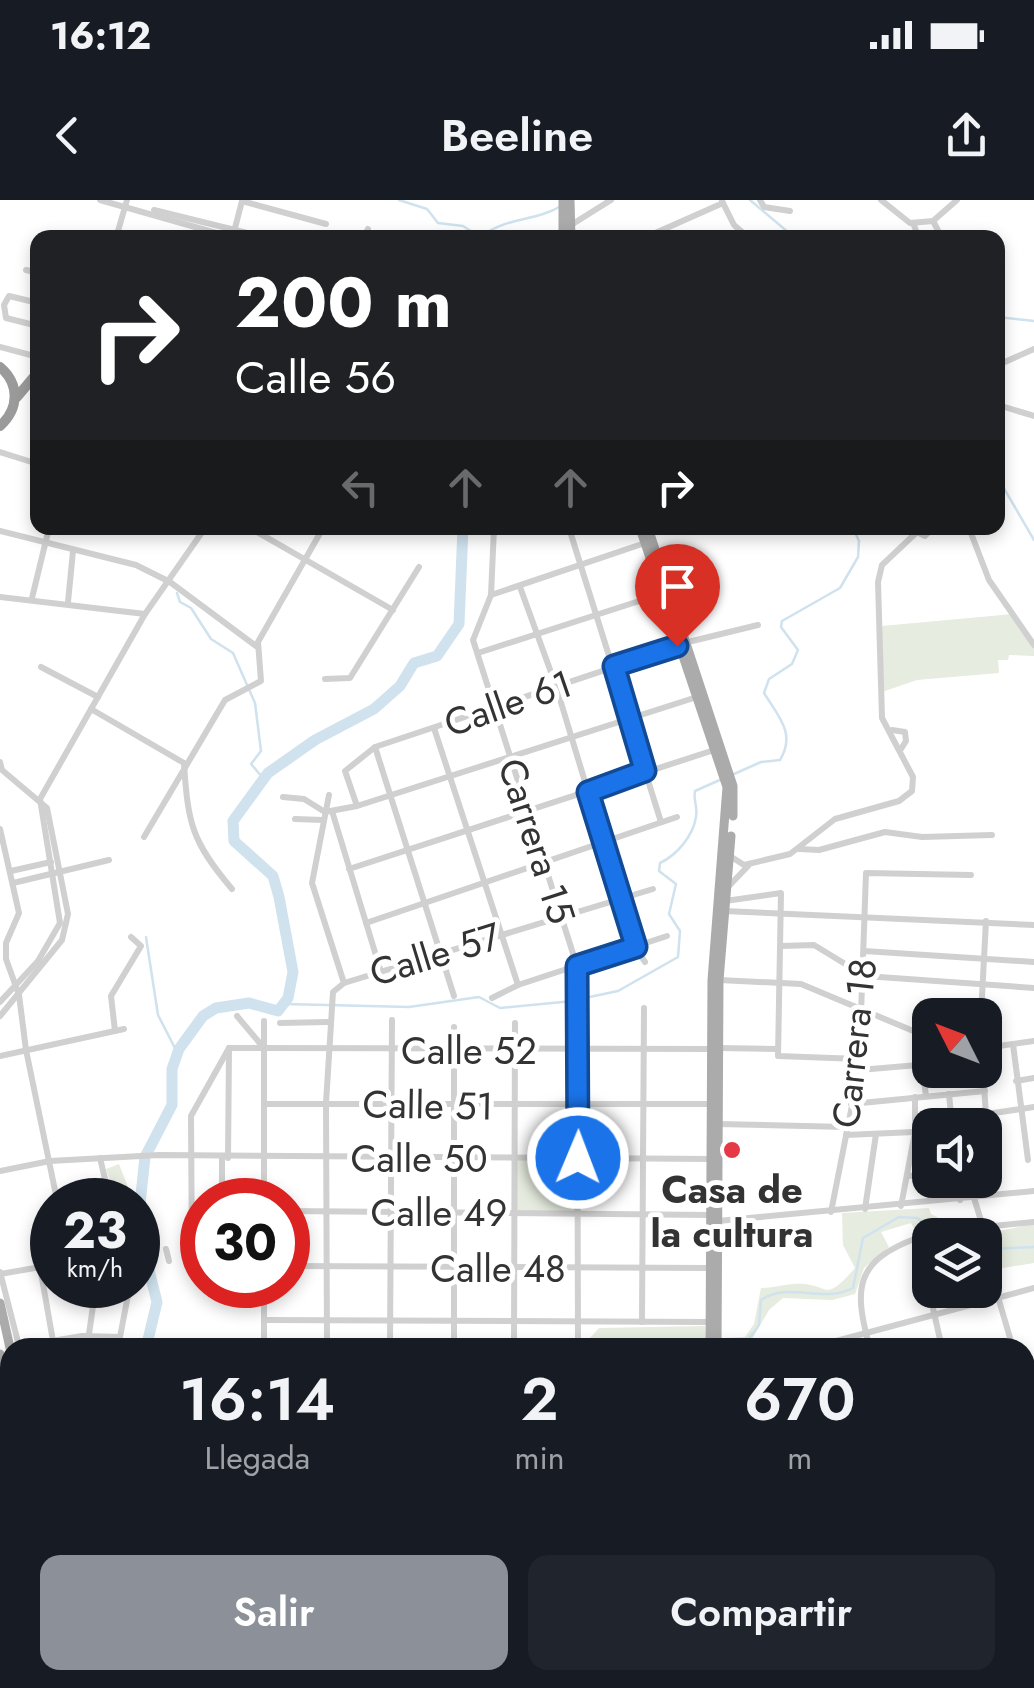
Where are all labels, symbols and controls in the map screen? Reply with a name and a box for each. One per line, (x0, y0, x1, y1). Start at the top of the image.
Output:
text: 16:12 (50, 8, 151, 63)
text: Beeline (441, 103, 593, 168)
icon: back (40, 108, 95, 163)
icon: share (939, 108, 994, 163)
text: 200 m (235, 252, 452, 353)
icon: right (70, 270, 200, 400)
text: Calle 56 (235, 345, 396, 410)
icon: left (333, 460, 388, 515)
icon: ahead (438, 460, 493, 515)
icon: ahead (543, 460, 598, 515)
icon: right (648, 460, 703, 515)
pin (635, 544, 720, 647)
icon: arrive (650, 559, 705, 614)
street label: Calle 61 (437, 656, 579, 750)
street label: Carrera 15 (484, 751, 590, 931)
street label: Calle 57 (363, 908, 507, 1000)
street label: Carrera 18 (818, 956, 890, 1130)
north arrow (912, 998, 1002, 1088)
map controls (912, 998, 1002, 1308)
street label: Calle 52 (401, 1023, 537, 1078)
street label: Calle 51 (362, 1076, 494, 1134)
position arrow (526, 1106, 630, 1210)
button: sound (912, 1108, 1002, 1198)
street label: Calle 50 (351, 1131, 488, 1186)
marker: Casa de la cultura (721, 1139, 743, 1161)
place label: Casa de la cultura (650, 1162, 814, 1261)
speed limit sign: 30 (180, 1178, 310, 1308)
street label: Calle 49 (371, 1185, 507, 1240)
text: 23 (63, 1194, 127, 1267)
button: layers (912, 1218, 1002, 1308)
street label: Calle 48 (430, 1241, 566, 1296)
text: km/h (67, 1250, 123, 1286)
text: 16:14 (179, 1356, 335, 1443)
text: 2 (521, 1356, 558, 1443)
text: 670 (744, 1356, 856, 1443)
text: Llegada (205, 1435, 310, 1481)
text: min (515, 1435, 565, 1481)
text: m (787, 1435, 812, 1481)
button: Salir (40, 1555, 508, 1670)
button: Compartir (528, 1555, 995, 1670)

